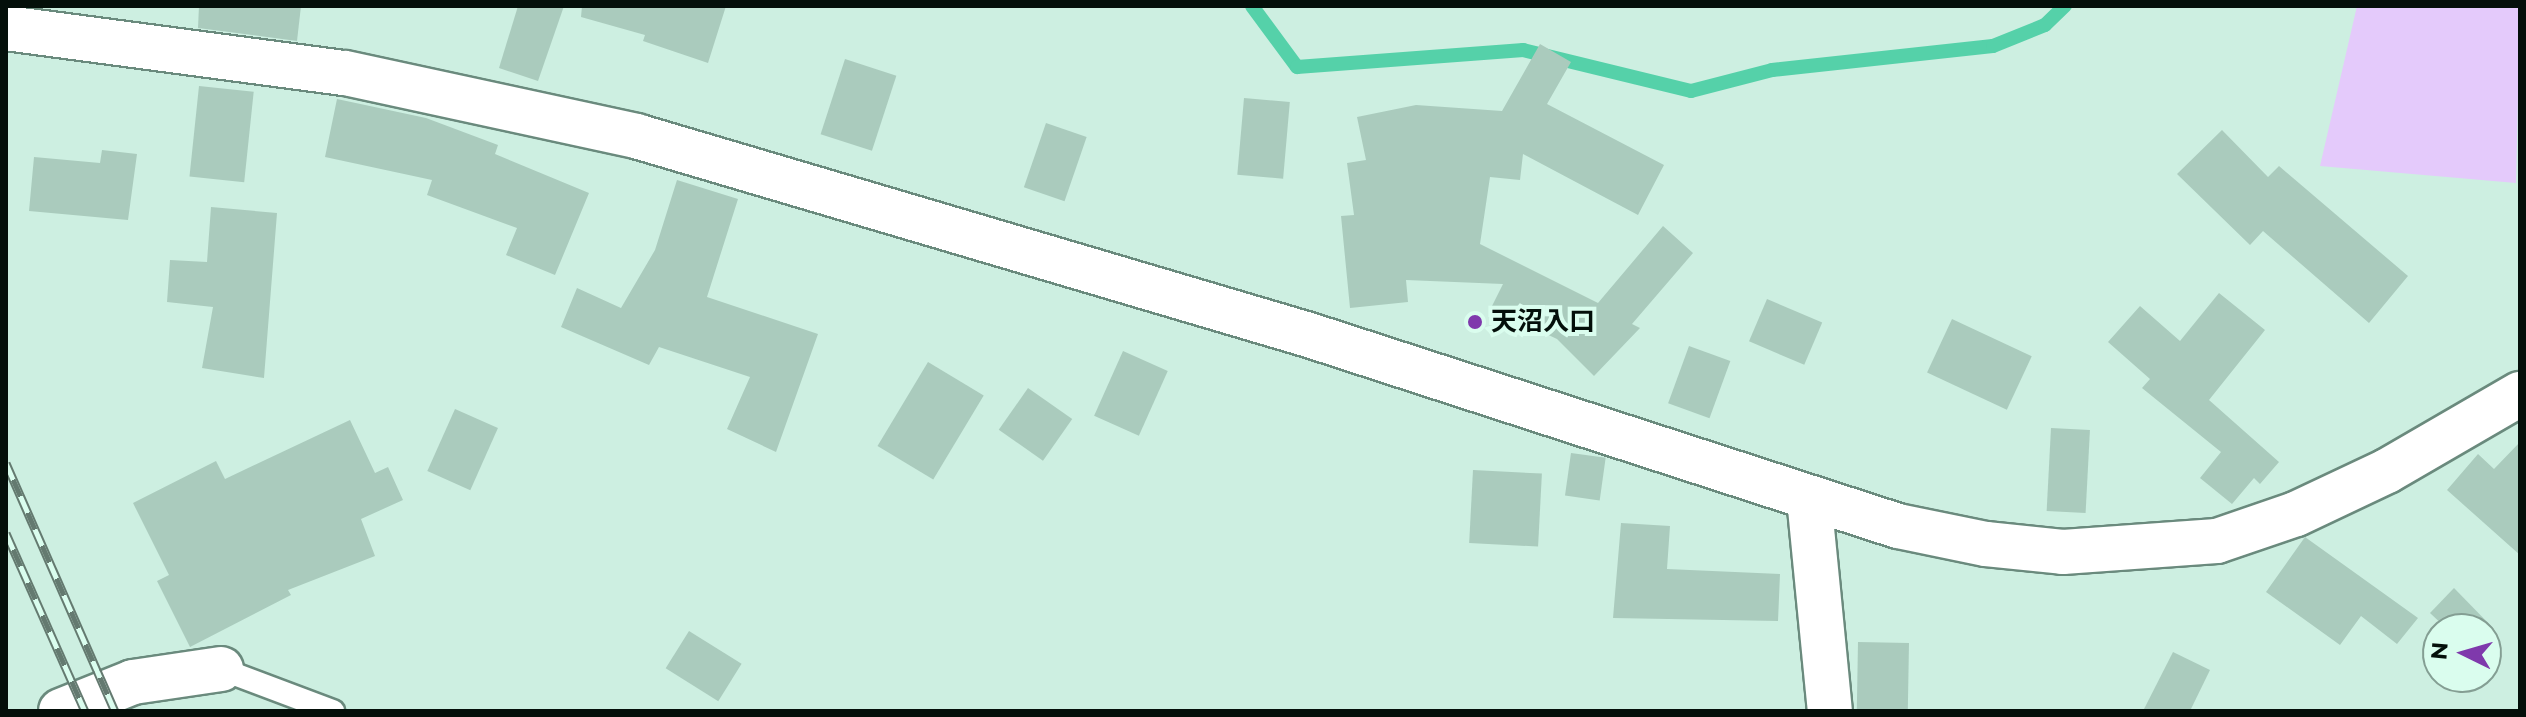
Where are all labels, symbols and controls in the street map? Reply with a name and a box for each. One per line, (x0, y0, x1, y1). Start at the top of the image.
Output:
place label: 天沼入口 (1491, 306, 1595, 338)
marker: 天沼入口 (1466, 313, 1484, 331)
north arrow (2422, 613, 2502, 693)
text: N (2425, 641, 2454, 661)

